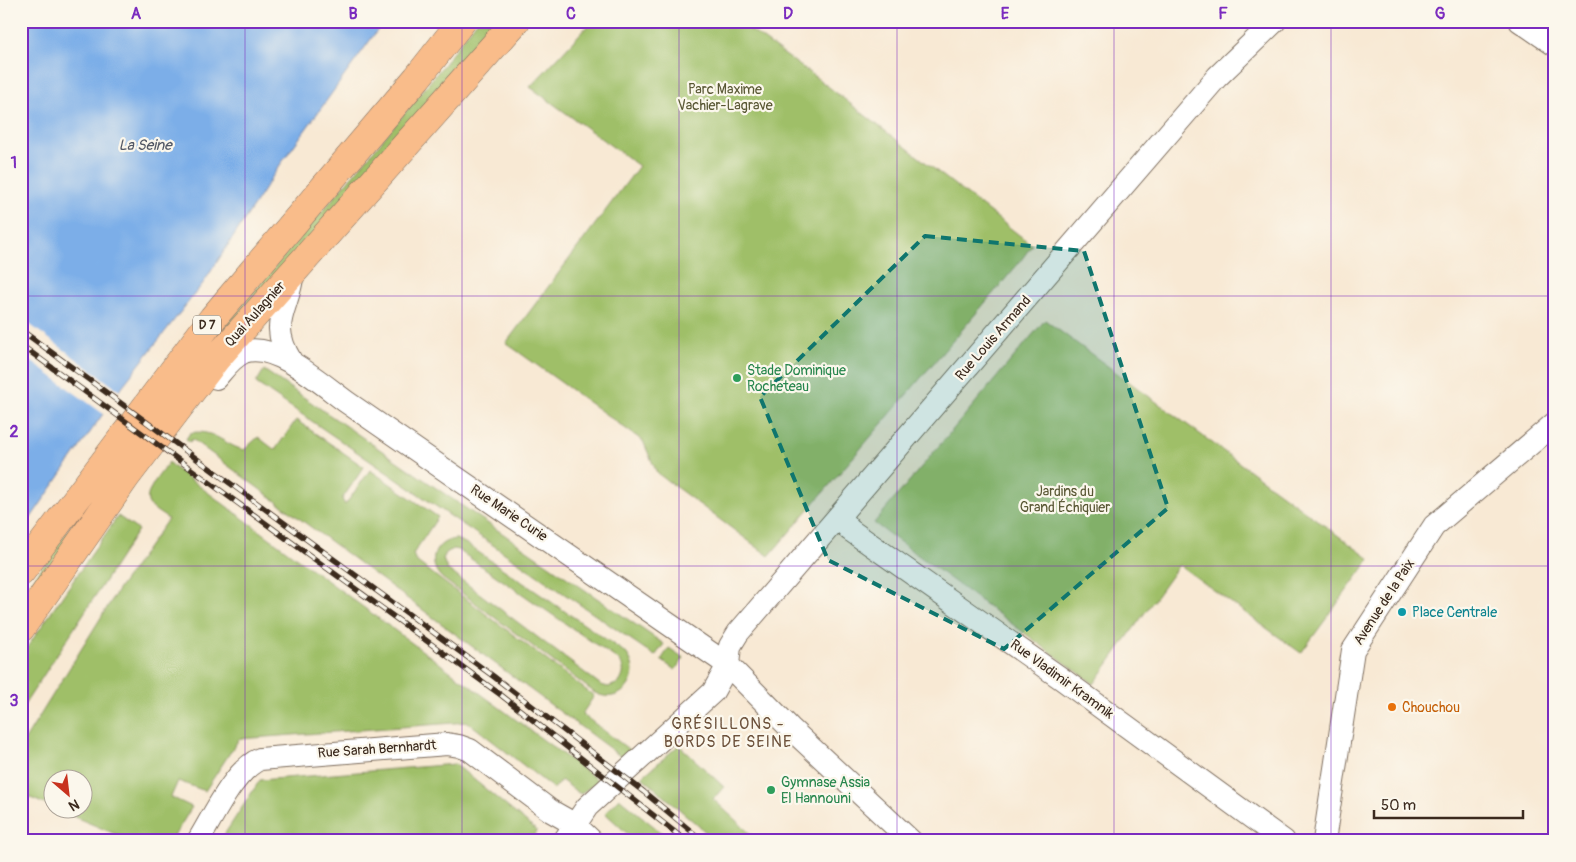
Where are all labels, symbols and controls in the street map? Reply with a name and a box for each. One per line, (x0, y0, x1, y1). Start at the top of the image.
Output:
text: A (131, 4, 142, 24)
text: B (348, 4, 358, 24)
text: C (566, 4, 576, 24)
text: D (783, 4, 793, 24)
text: E (1001, 4, 1010, 24)
text: F (1218, 4, 1228, 24)
text: G (1435, 4, 1446, 24)
park label: Parc Maxime Vachier-Lagrave (677, 81, 773, 114)
water label: La Seine (118, 136, 173, 155)
text: 1 (11, 153, 17, 173)
street label: Quai Aulagnier (221, 278, 289, 350)
street label: Rue Louis Armand (952, 292, 1035, 384)
road number: D 7 (193, 316, 221, 334)
place label: Stade Dominique Rocheteau (747, 362, 846, 395)
marker: Stade Dominique Rocheteau (731, 372, 743, 384)
text: 2 (10, 422, 19, 442)
street label: Rue Marie Curie (467, 481, 551, 545)
park label: Jardins du Grand Échiquier (1020, 483, 1110, 516)
street label: Avenue de la Paix (1350, 556, 1418, 648)
place label: Place Centrale (1412, 604, 1497, 621)
marker: Place Centrale (1396, 606, 1408, 618)
street label: Rue Vladimir Kramnik (1007, 636, 1117, 722)
text: 3 (10, 691, 19, 711)
place label: Chouchou (1402, 699, 1460, 716)
marker: Chouchou (1386, 701, 1398, 713)
district label: GRÉSILLONS - BORDS DE SEINE (664, 714, 792, 752)
street label: Rue Sarah Bernhardt (317, 736, 437, 762)
north arrow (42, 770, 92, 820)
place label: Gymnase Assia El Hannouni (781, 774, 870, 807)
marker: Gymnase Assia El Hannouni (765, 784, 777, 796)
scale bar (1374, 787, 1522, 819)
text: N (66, 795, 82, 815)
text: 50 m (1381, 796, 1416, 815)

